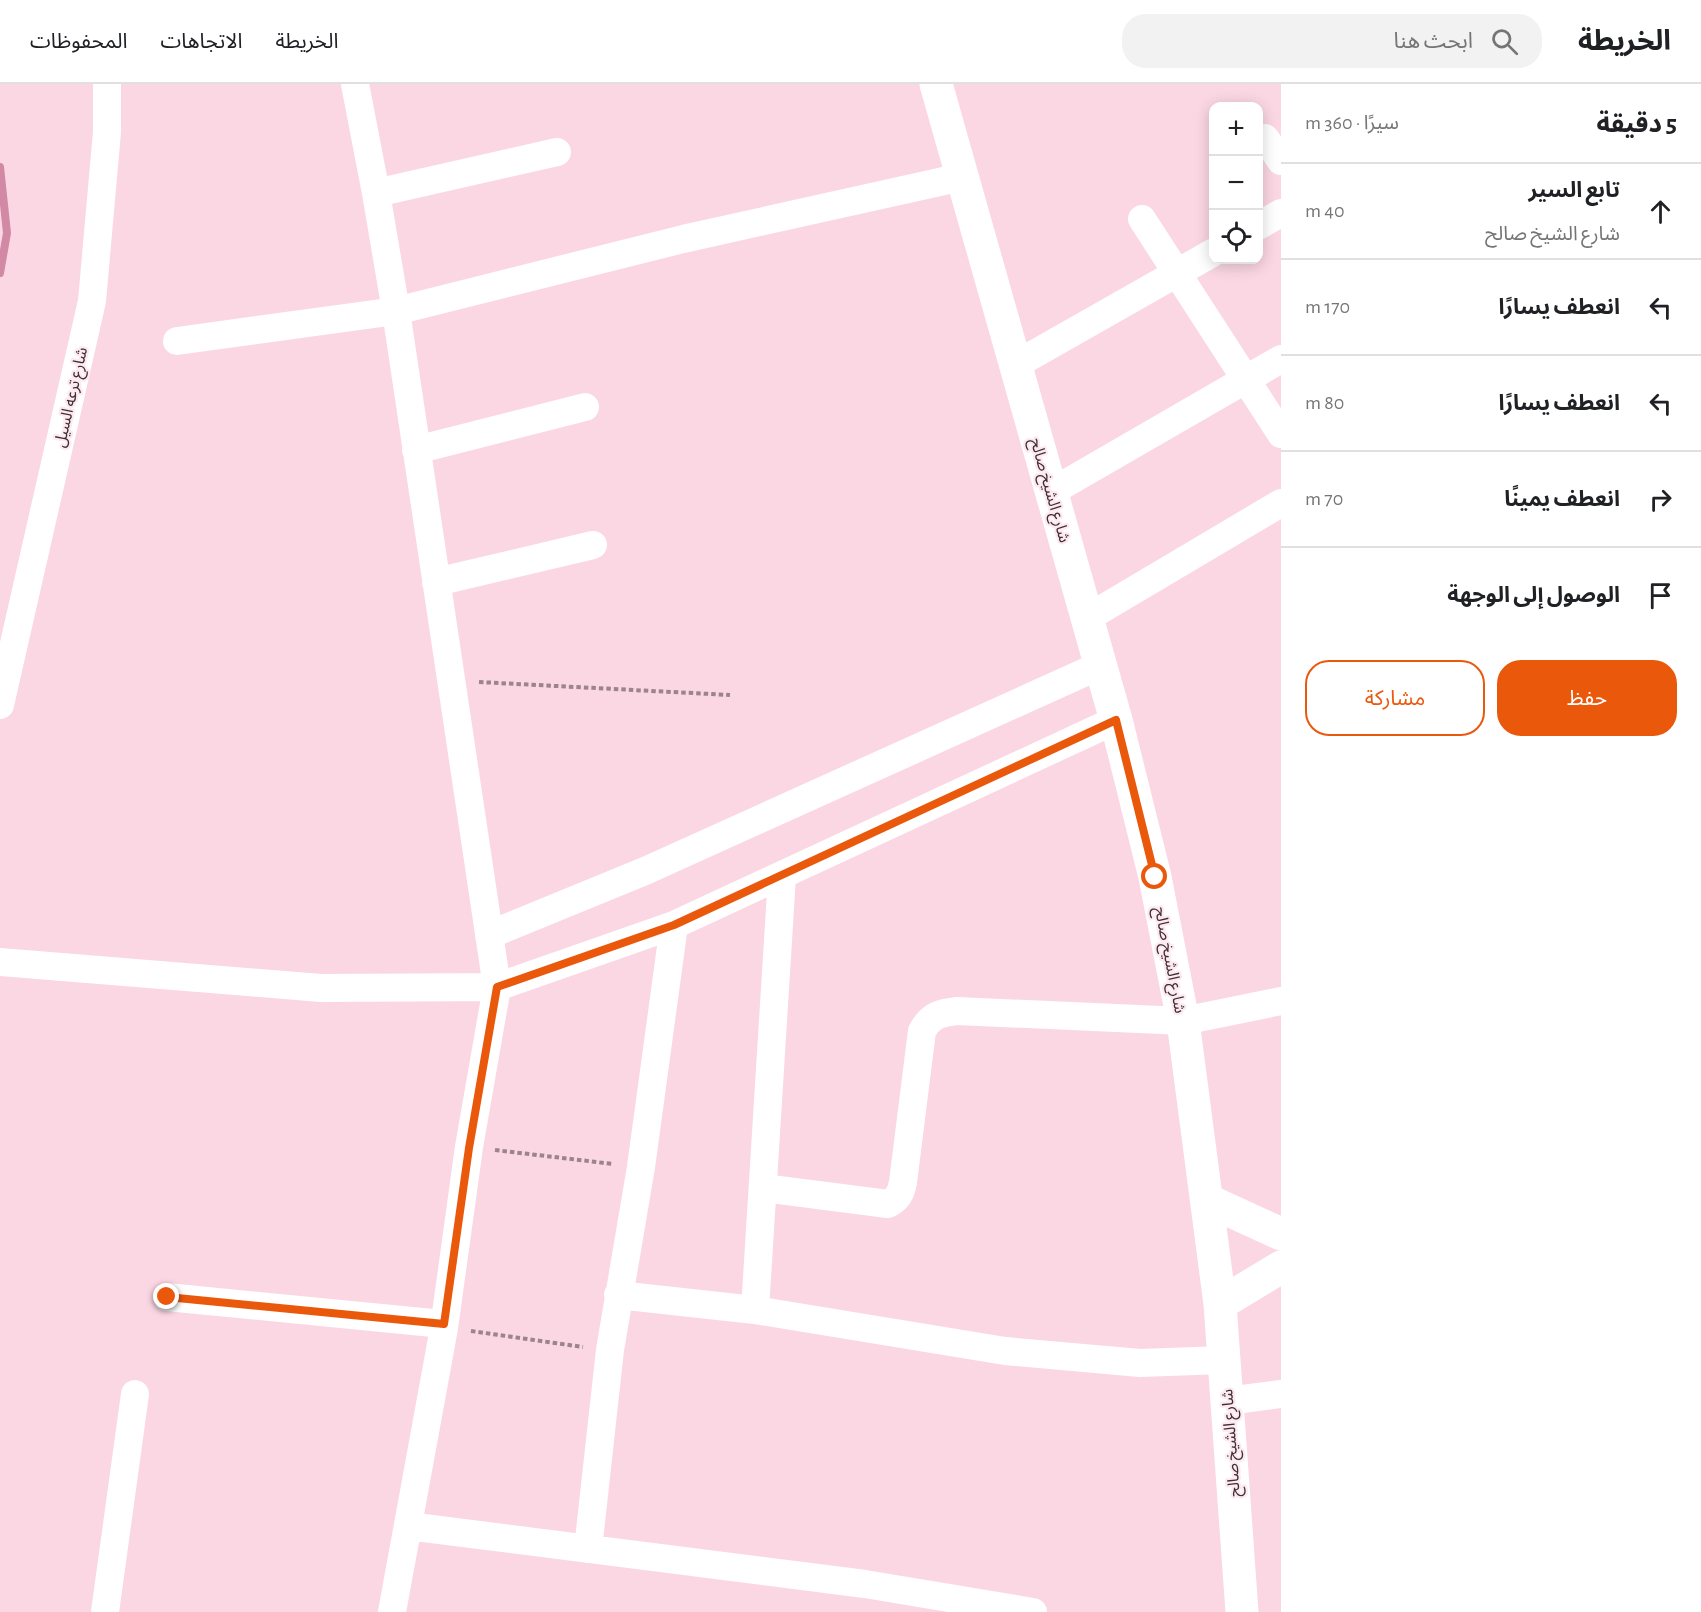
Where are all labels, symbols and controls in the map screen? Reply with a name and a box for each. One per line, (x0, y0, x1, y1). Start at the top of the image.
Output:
search box (1122, 14, 1542, 68)
icon: search (1488, 25, 1521, 58)
text: الخريطة (1578, 28, 1671, 56)
text: ابحث هنا (1394, 30, 1473, 52)
text: المحفوظات (30, 31, 127, 52)
text: الاتجاهات (160, 31, 242, 52)
text: الخريطة (275, 31, 338, 52)
map controls (1209, 102, 1263, 264)
button: + (1209, 102, 1263, 156)
text: 5 دقيقة (1596, 111, 1677, 137)
text: سيرًا · 360 m (1305, 113, 1399, 133)
button: − (1209, 156, 1263, 210)
text: تابع السير (1528, 179, 1620, 201)
icon: ahead (1644, 195, 1677, 228)
text: 40 m (1305, 201, 1345, 221)
button: locate (1209, 210, 1263, 264)
text: شارع الشيخ صالح (1485, 224, 1620, 244)
icon: left (1644, 291, 1677, 324)
text: انعطف يسارًا (1498, 296, 1620, 318)
text: 170 m (1305, 297, 1350, 317)
street label: شارع ترعه السيل (52, 346, 94, 450)
icon: left (1644, 387, 1677, 420)
text: انعطف يسارًا (1498, 392, 1620, 414)
text: 80 m (1305, 393, 1344, 413)
street label: شارع الشيخ صالح (1024, 436, 1073, 546)
icon: right (1644, 483, 1677, 516)
text: انعطف يمينًا (1504, 488, 1620, 510)
text: 70 m (1305, 489, 1343, 509)
icon: arrive (1644, 579, 1677, 612)
text: الوصول إلى الوجهة (1447, 584, 1620, 606)
button: مشاركة (1305, 660, 1485, 736)
button: حفظ (1497, 660, 1677, 736)
route start (1141, 863, 1167, 889)
street label: شارع الشيخ صالح (1148, 906, 1188, 1016)
route end (153, 1283, 179, 1309)
street label: شارع الشيخ صالح (1219, 1388, 1247, 1497)

